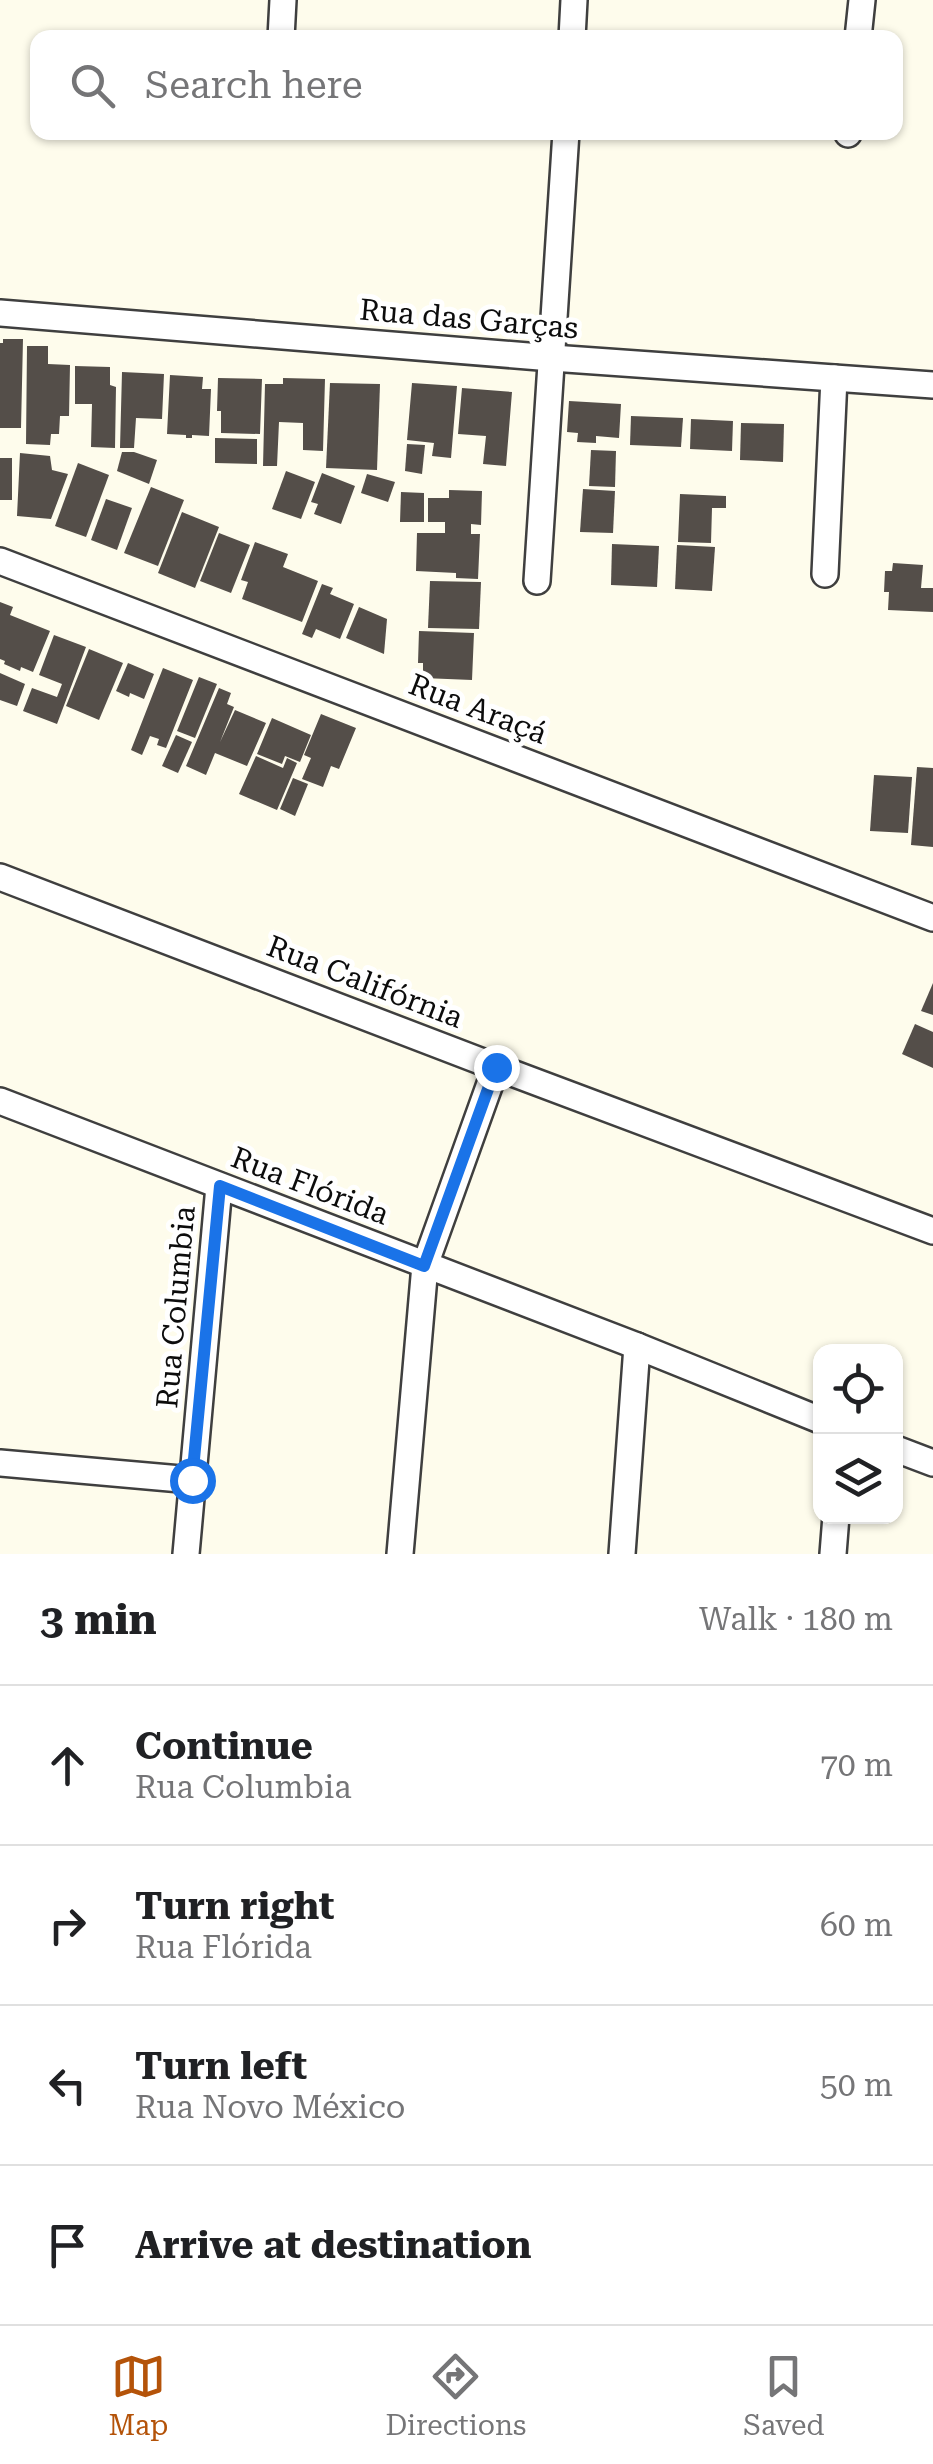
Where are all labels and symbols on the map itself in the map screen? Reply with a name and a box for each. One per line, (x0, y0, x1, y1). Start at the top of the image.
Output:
street label: Rua das Garças (358, 292, 580, 346)
street label: Rua Araçá (404, 666, 552, 751)
street label: Rua Califórnia (262, 928, 468, 1035)
route end (474, 1045, 520, 1091)
street label: Rua Flórida (226, 1139, 394, 1232)
street label: Rua Columbia (149, 1204, 202, 1410)
route start (170, 1458, 216, 1504)

